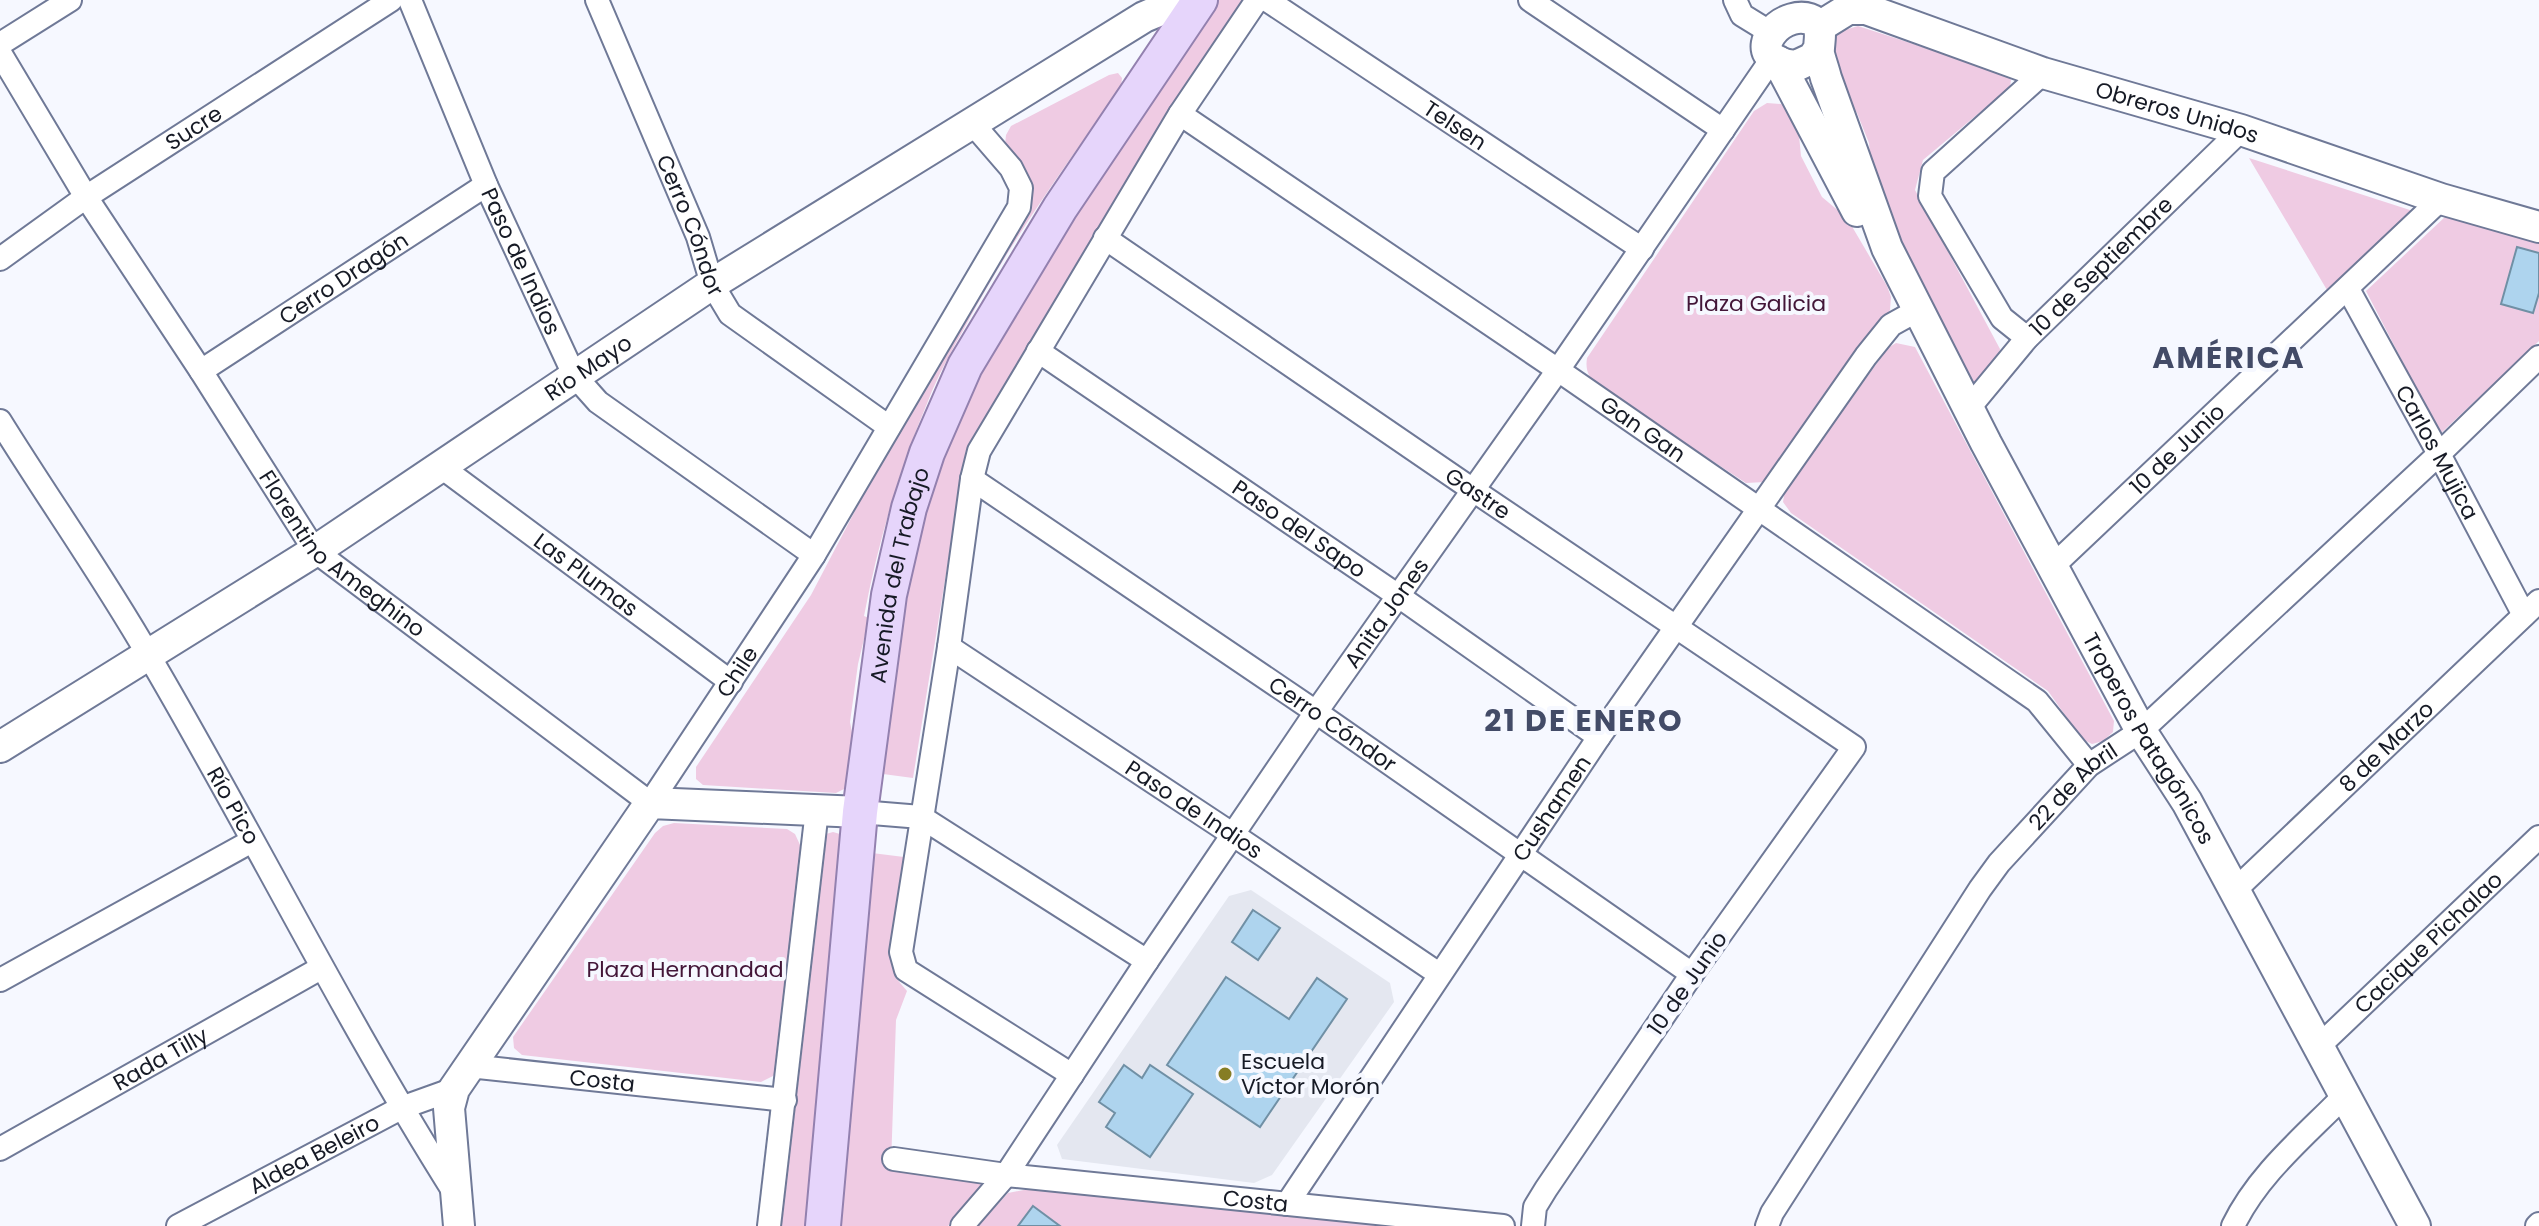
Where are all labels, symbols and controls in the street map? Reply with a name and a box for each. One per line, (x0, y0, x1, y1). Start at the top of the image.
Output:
street label: Obreros Unidos (2092, 74, 2263, 151)
street label: Telsen (1417, 93, 1493, 158)
street label: Sucre (159, 98, 228, 158)
street label: Cerro Cóndor (649, 150, 731, 303)
street label: Paso de Indios (473, 183, 568, 340)
street label: 10 de Septiembre (2023, 190, 2180, 344)
street label: Cerro Dragón (273, 225, 414, 332)
park label: Plaza Galicia (1686, 288, 1826, 319)
street label: Río Mayo (539, 327, 638, 408)
district label: AMÉRICA (2152, 336, 2306, 379)
street label: Carlos Mujica (2388, 379, 2486, 525)
street label: Gan Gan (1594, 389, 1692, 470)
street label: 10 de Junio (2123, 396, 2232, 502)
street label: Gastre (1439, 460, 1517, 527)
street label: Avenida del Trabajo (862, 463, 937, 685)
street label: Florentino Ameghino (252, 464, 432, 645)
street label: Paso del Sapo (1226, 472, 1372, 586)
street label: Las Plumas (527, 526, 644, 624)
street label: Anita Jones (1337, 552, 1436, 674)
street label: Troperos Patagónicos (2075, 627, 2222, 850)
street label: Chile (709, 640, 766, 704)
street label: Cerro Cóndor (1262, 669, 1403, 780)
street label: 8 de Marzo (2332, 694, 2441, 799)
district label: 21 DE ENERO (1484, 699, 1684, 742)
street label: 22 de Abril (2022, 735, 2124, 837)
street label: Cushamen (1505, 749, 1599, 868)
street label: Paso de Indios (1119, 753, 1269, 866)
street label: Río Pico (199, 761, 267, 850)
street label: Cacique Pichalao (2348, 865, 2510, 1021)
street label: 10 de Junio (1640, 925, 1735, 1042)
park label: Plaza Hermandad (586, 954, 784, 985)
street label: Rada Tilly (107, 1020, 214, 1098)
place label: Escuela Víctor Morón (1241, 1046, 1380, 1102)
street label: Costa (568, 1062, 636, 1100)
marker: Escuela Víctor Morón (1216, 1065, 1234, 1083)
street label: Aldea Beleiro (244, 1107, 385, 1202)
street label: Costa (1221, 1182, 1290, 1220)

